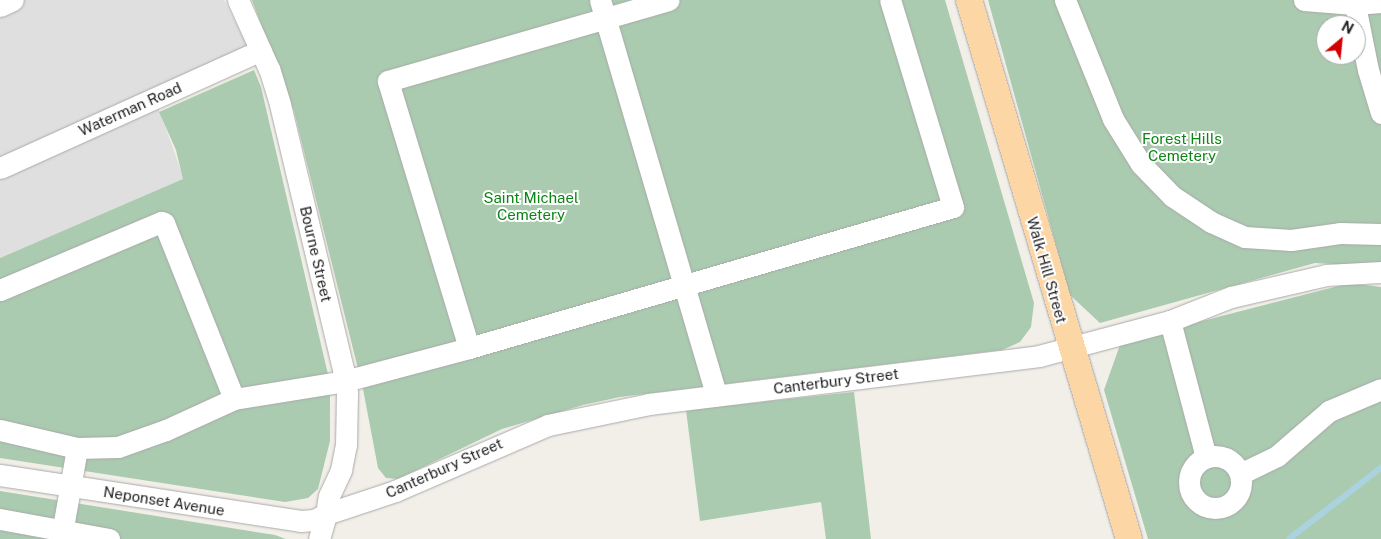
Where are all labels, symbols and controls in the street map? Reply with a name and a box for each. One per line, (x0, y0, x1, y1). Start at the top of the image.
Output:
north arrow (1316, 15, 1366, 65)
text: N (1339, 18, 1356, 37)
street label: Waterman Road (76, 78, 184, 140)
park label: Forest Hills Cemetery (1142, 129, 1222, 164)
park label: Saint Michael Cemetery (484, 188, 578, 223)
street label: Bourne Street (296, 204, 336, 304)
street label: Walk Hill Street (1023, 215, 1071, 325)
street label: Canterbury Street (772, 364, 900, 398)
street label: Canterbury Street (383, 434, 505, 502)
street label: Neponset Avenue (102, 483, 226, 519)

